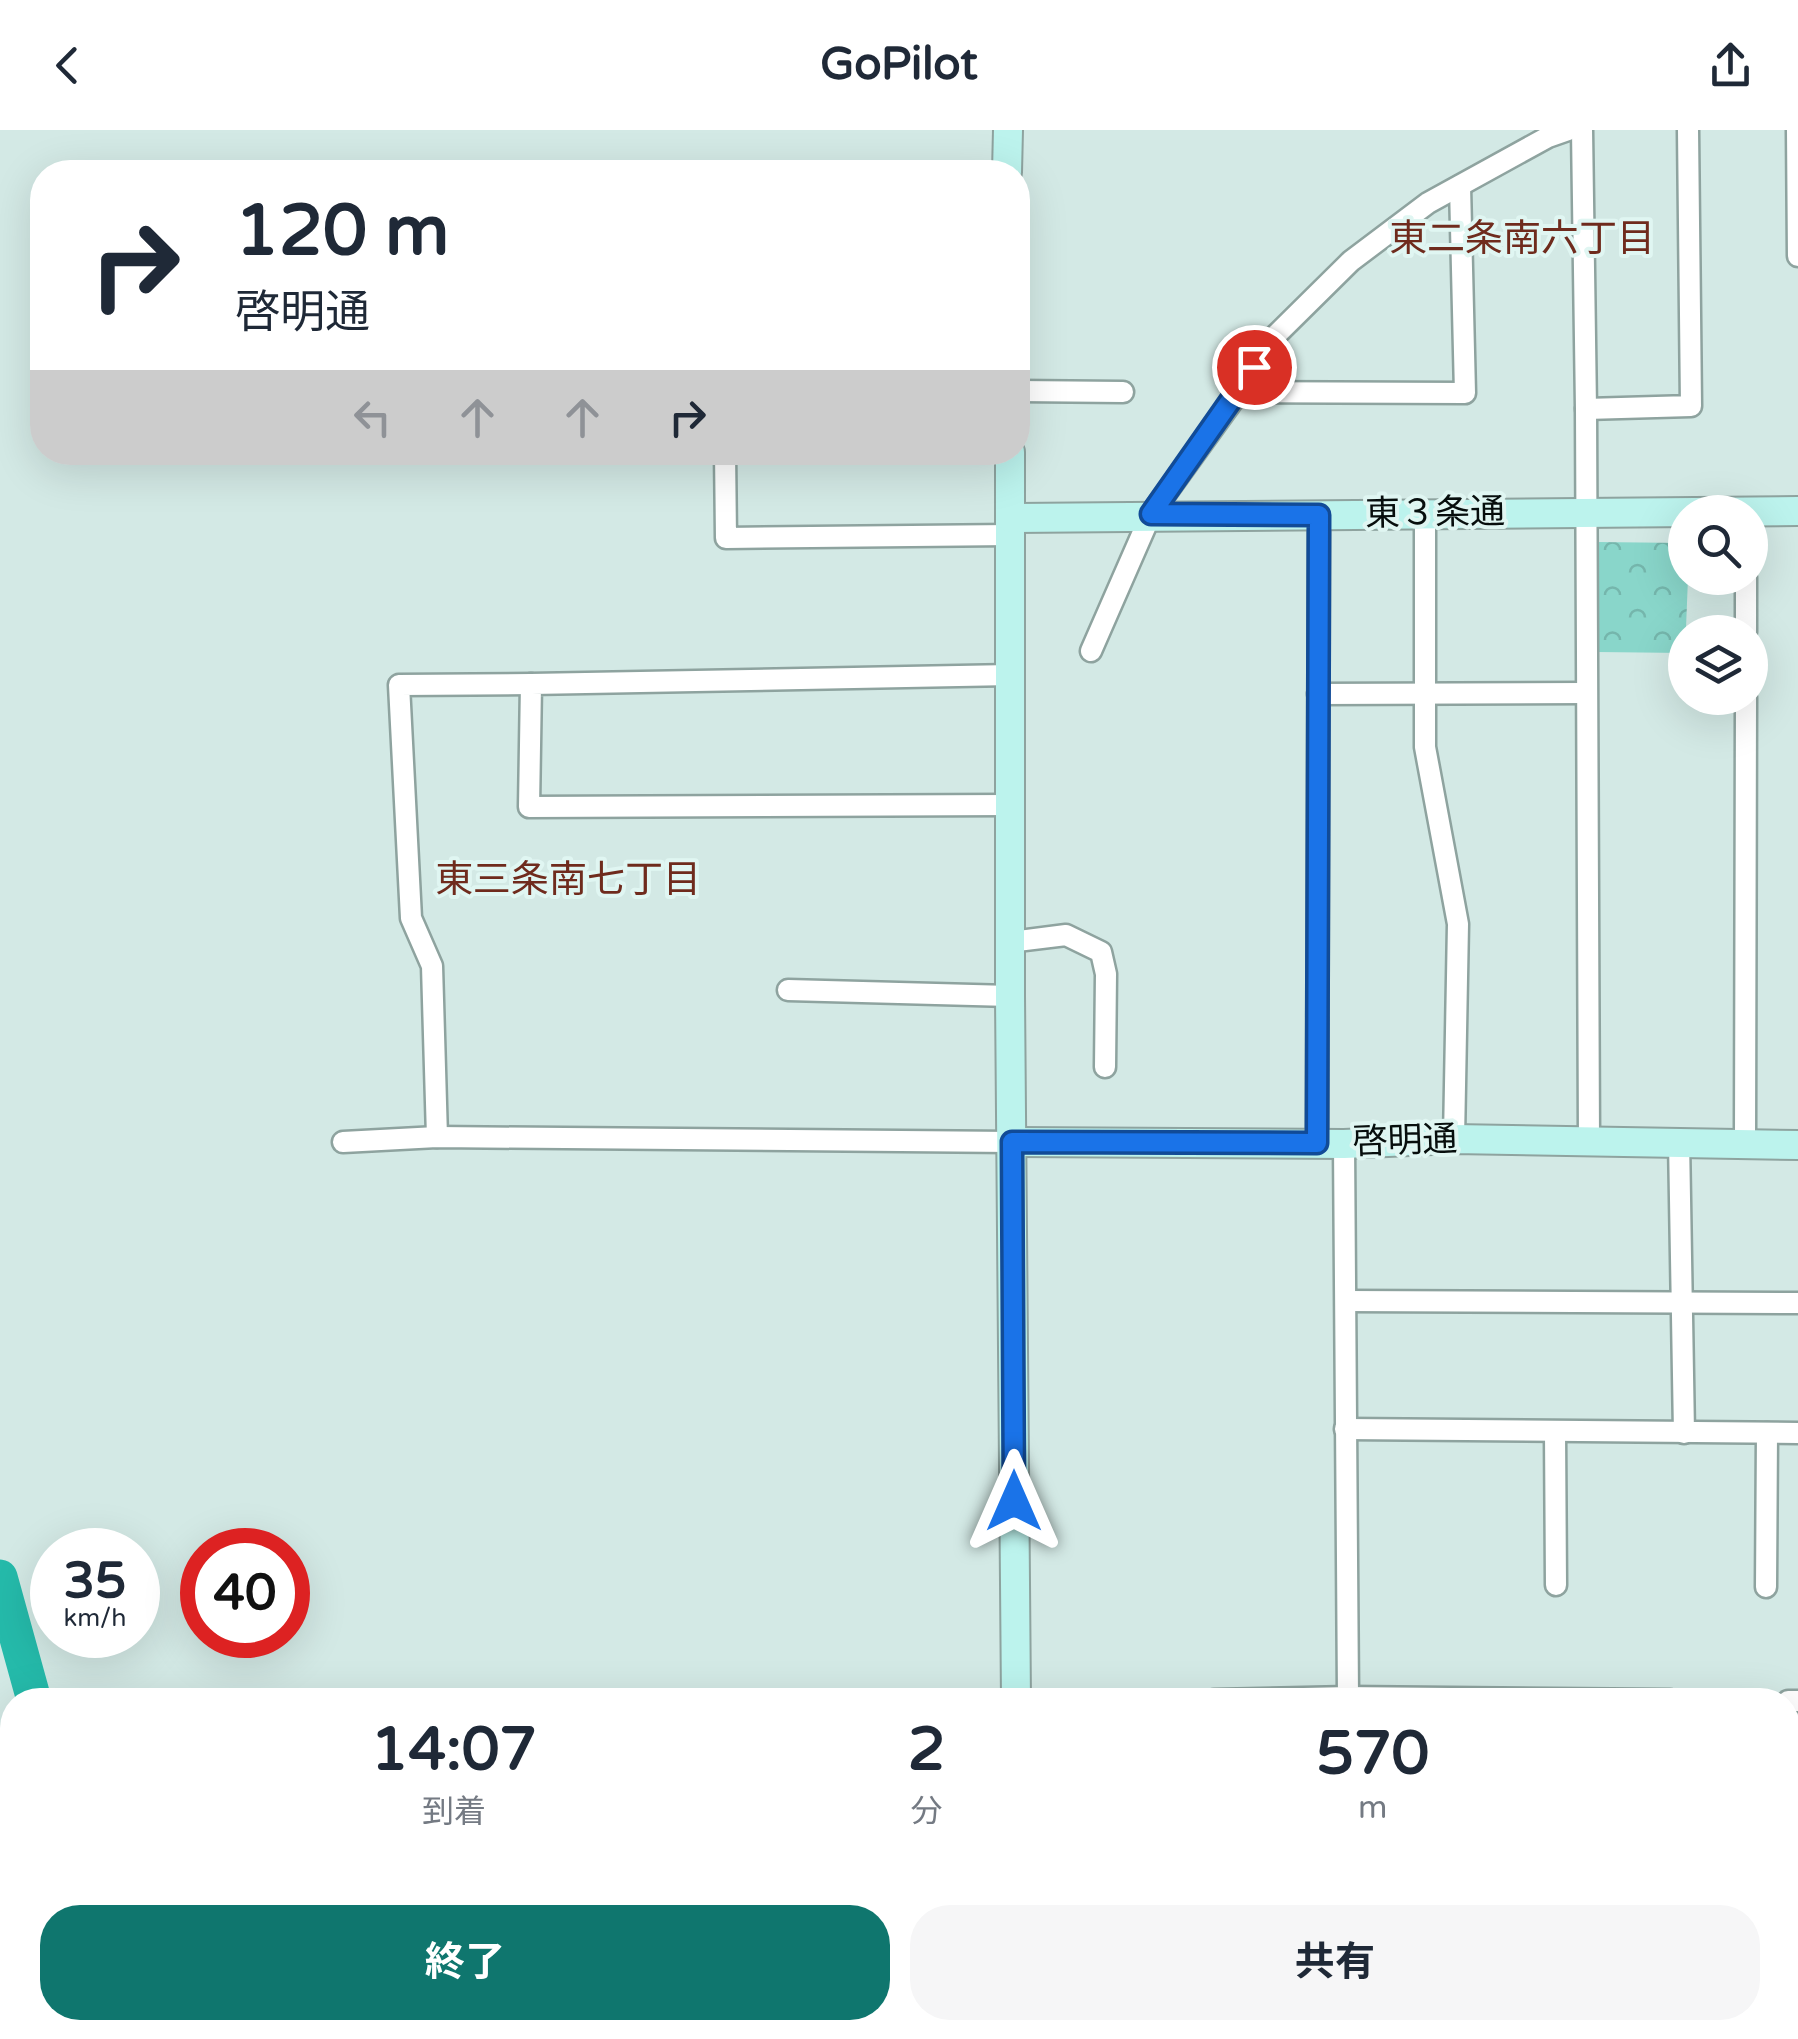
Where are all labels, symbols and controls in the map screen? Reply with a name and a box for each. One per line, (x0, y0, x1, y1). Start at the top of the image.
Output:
icon: back (40, 38, 95, 93)
text: GoPilot (820, 38, 978, 92)
icon: share (1703, 38, 1758, 93)
text: 120 m (235, 190, 449, 274)
icon: right (70, 200, 200, 330)
district label: 東二条南六丁目 (1389, 216, 1655, 262)
text: 啓明通 (235, 286, 370, 340)
pin (1212, 325, 1297, 410)
icon: arrive (1227, 340, 1282, 395)
icon: left (345, 390, 400, 445)
icon: ahead (450, 390, 505, 445)
icon: ahead (555, 390, 610, 445)
icon: right (660, 390, 715, 445)
street label: 東３条通 (1365, 491, 1505, 535)
map controls (1668, 495, 1768, 715)
button: search (1668, 495, 1768, 595)
button: layers (1668, 615, 1768, 715)
district label: 東三条南七丁目 (435, 857, 701, 903)
street label: 啓明通 (1352, 1118, 1458, 1164)
position arrow (962, 1449, 1066, 1553)
speed limit sign: 40 (180, 1528, 310, 1658)
text: 35 (64, 1551, 126, 1611)
text: km/h (64, 1603, 126, 1633)
text: 14:07 (371, 1714, 537, 1786)
text: 2 (908, 1714, 945, 1786)
text: 570 (1316, 1718, 1429, 1790)
text: m (1358, 1789, 1387, 1827)
text: 到着 (422, 1793, 486, 1831)
text: 分 (911, 1793, 943, 1831)
button: 終了 (40, 1905, 890, 2020)
button: 共有 (910, 1905, 1760, 2020)

